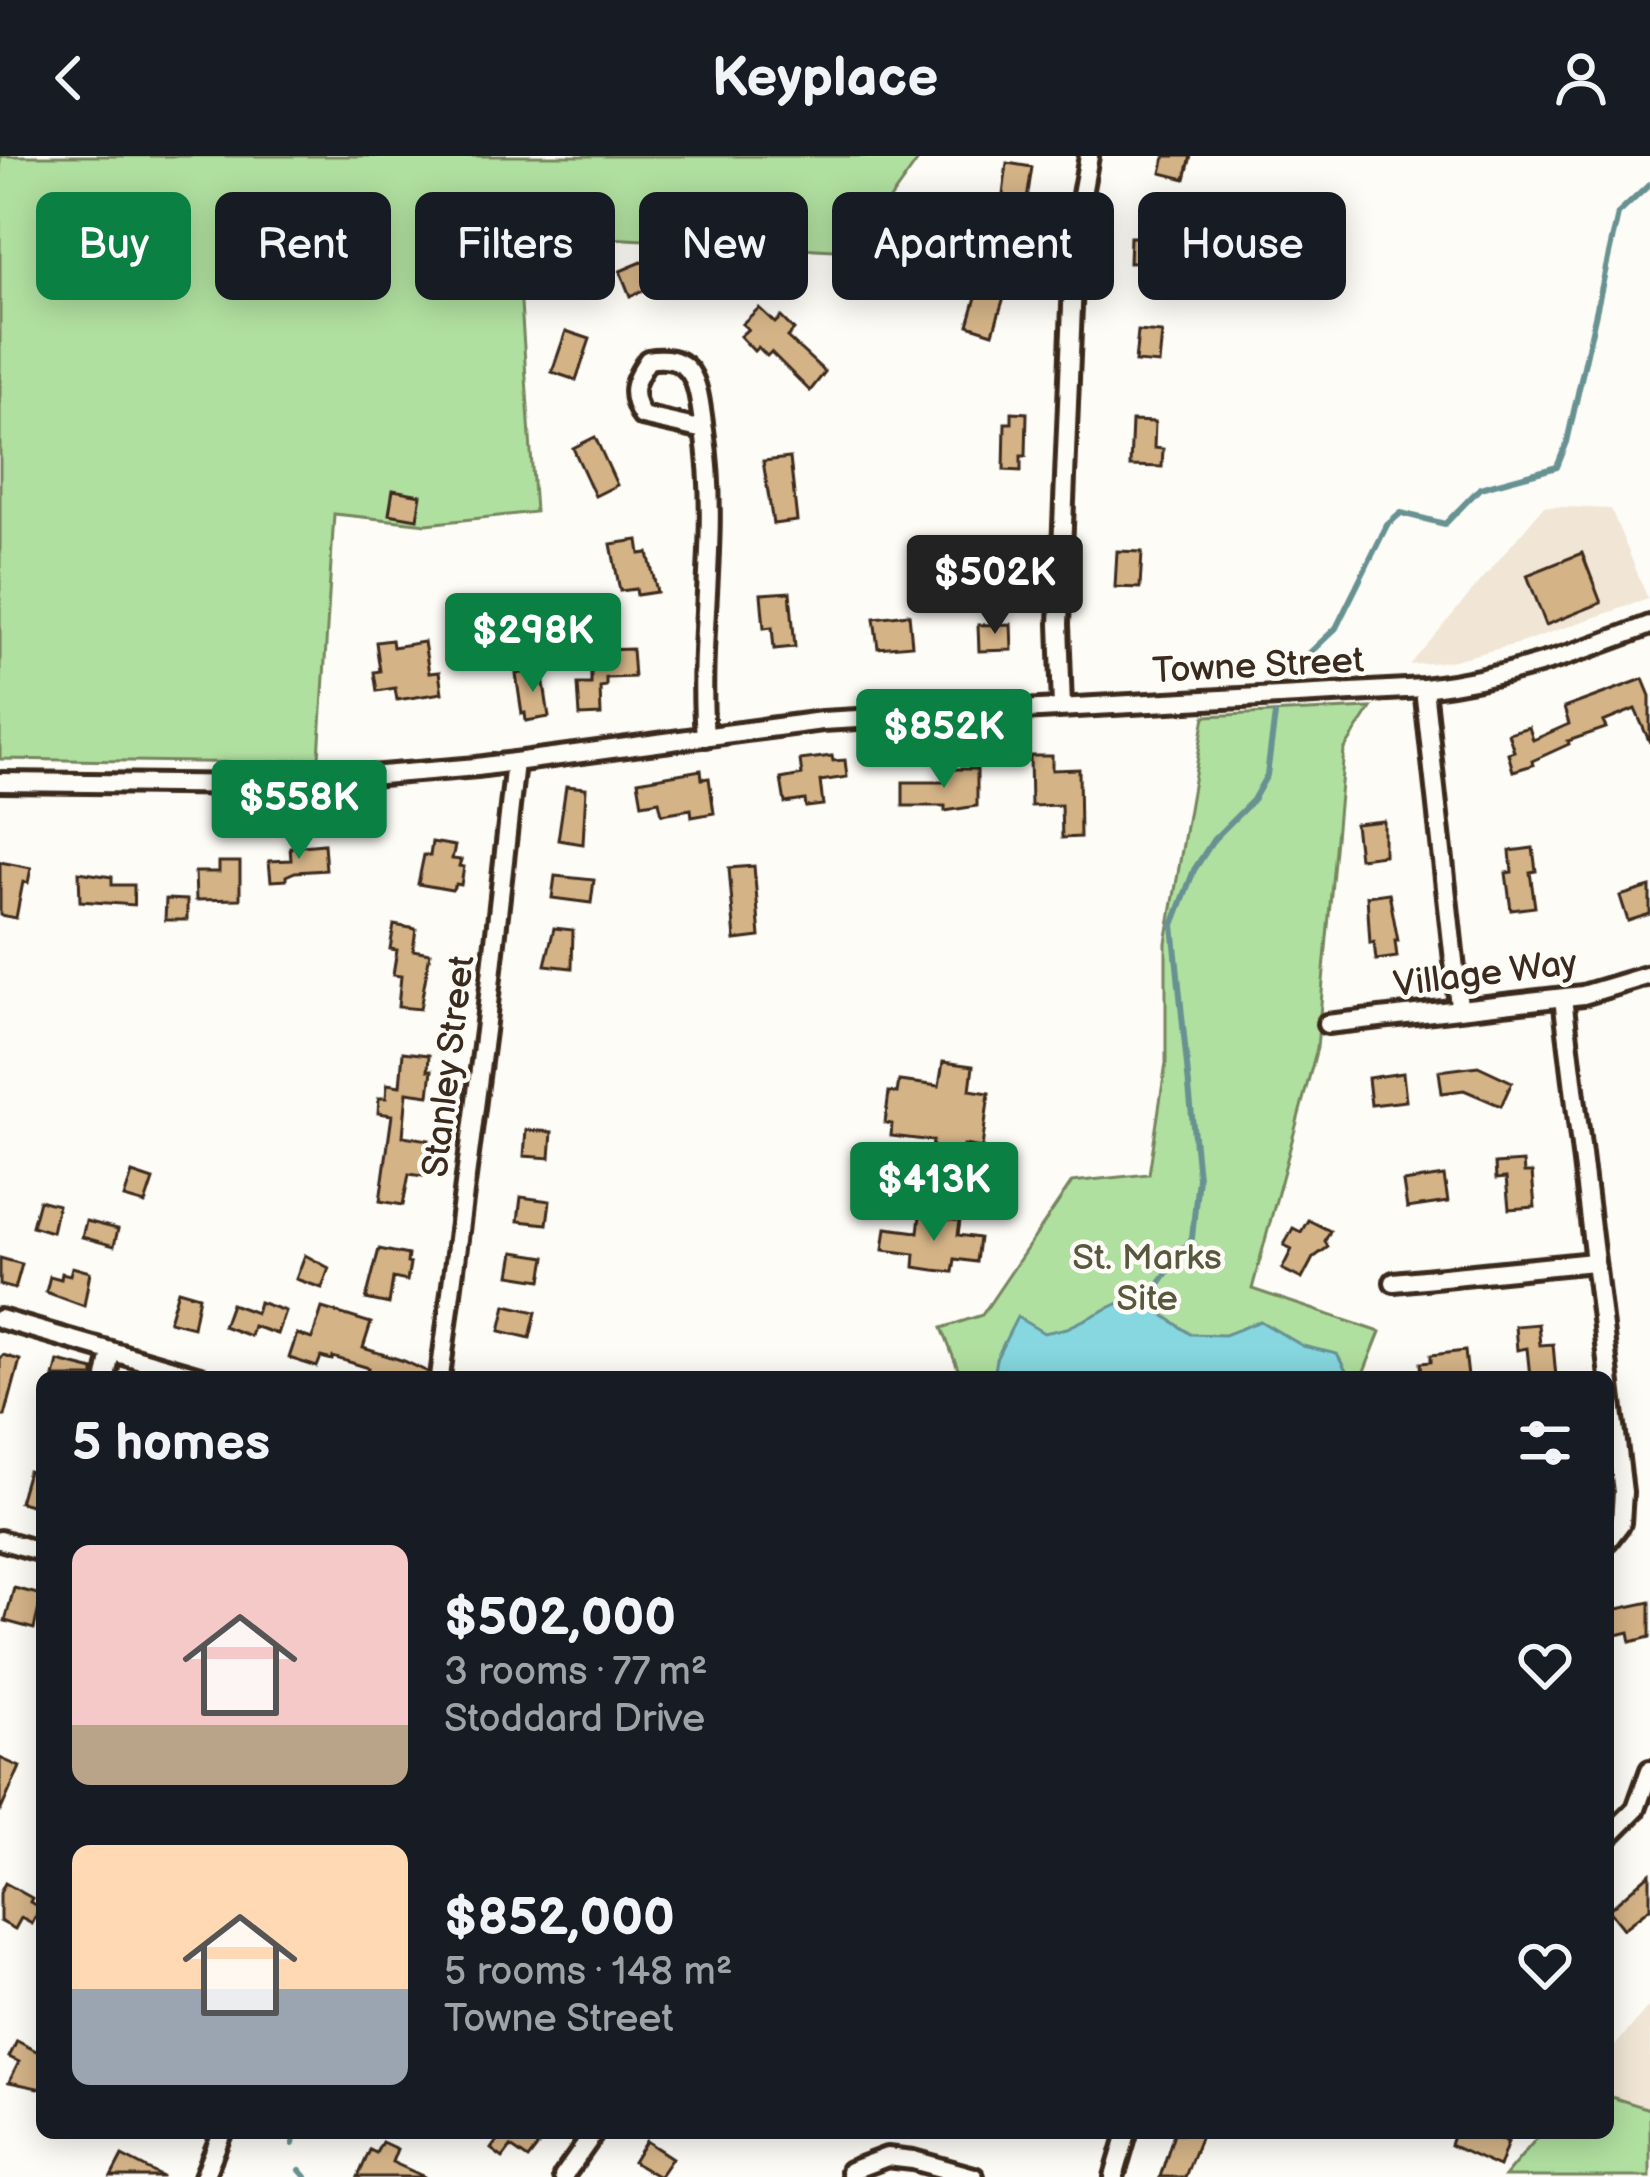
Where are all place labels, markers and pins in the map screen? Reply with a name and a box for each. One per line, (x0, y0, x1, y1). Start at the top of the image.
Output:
pin: $502K (911, 535, 1079, 637)
pin: $298K (449, 593, 617, 695)
pin: $852K (860, 689, 1028, 791)
pin: $558K (215, 760, 383, 862)
pin: $413K (850, 1142, 1018, 1244)

